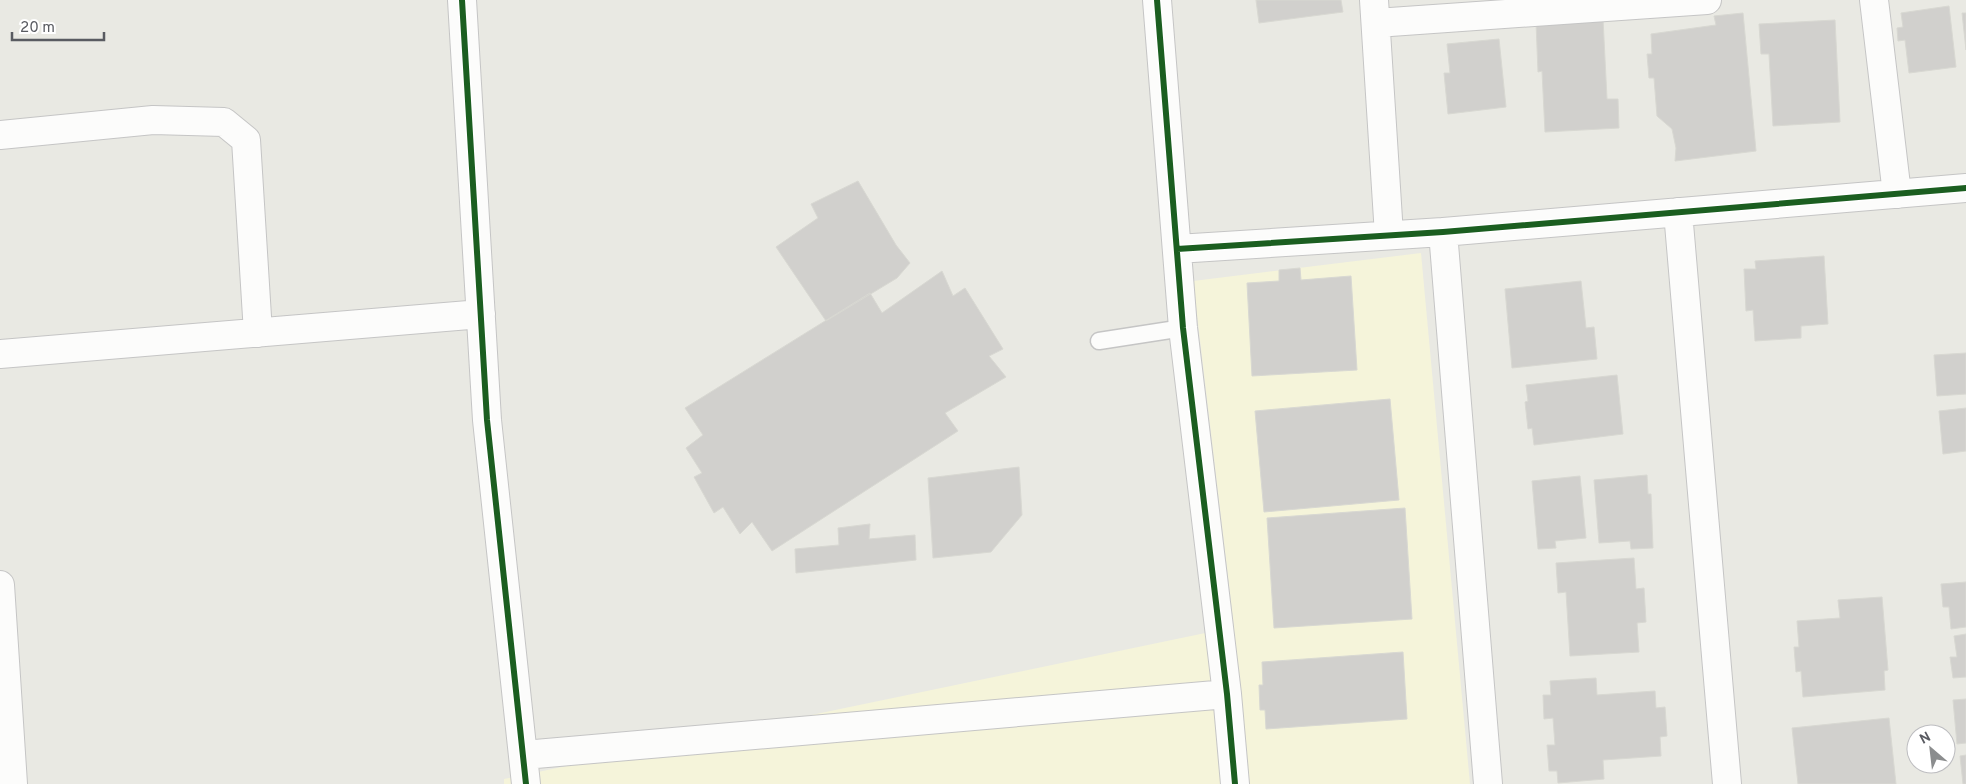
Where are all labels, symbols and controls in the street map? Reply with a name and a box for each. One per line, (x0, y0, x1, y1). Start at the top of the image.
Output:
scale bar (12, 10, 105, 42)
text: 20 m (20, 19, 55, 38)
north arrow (1906, 724, 1956, 774)
text: N (1917, 729, 1934, 749)

